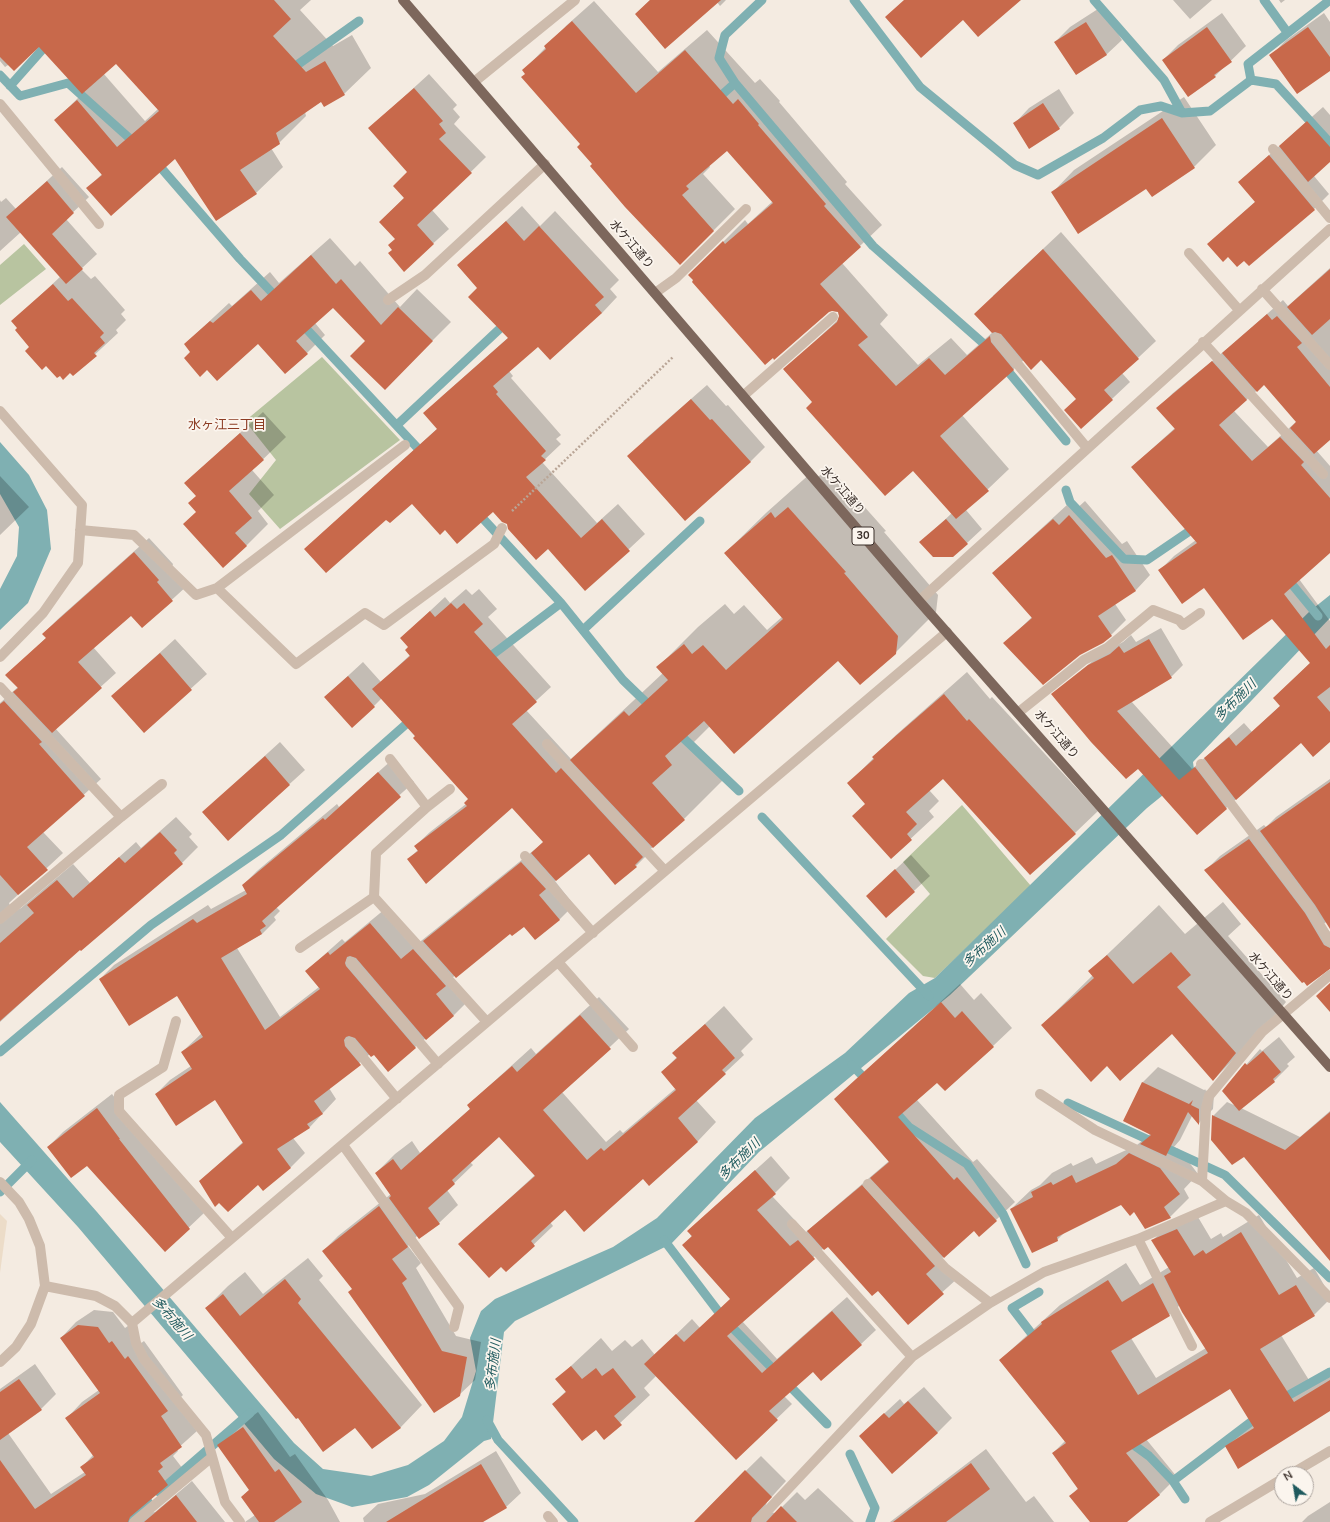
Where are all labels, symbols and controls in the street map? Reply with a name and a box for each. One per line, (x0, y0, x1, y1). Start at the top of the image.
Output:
street label: 水ケ江通り (606, 218, 656, 272)
district label: 水ヶ江三丁目 (188, 418, 266, 434)
street label: 水ケ江通り (817, 464, 867, 518)
road number: 30 (852, 527, 874, 545)
water label: 多布施川 (1212, 677, 1260, 725)
street label: 水ケ江通り (1031, 708, 1081, 762)
water label: 多布施川 (960, 925, 1010, 971)
street label: 水ケ江通り (1245, 950, 1295, 1004)
water label: 多布施川 (716, 1136, 764, 1184)
water label: 多布施川 (148, 1294, 194, 1344)
water label: 多布施川 (483, 1338, 505, 1392)
north arrow (1274, 1466, 1314, 1506)
text: N (1281, 1468, 1295, 1485)

